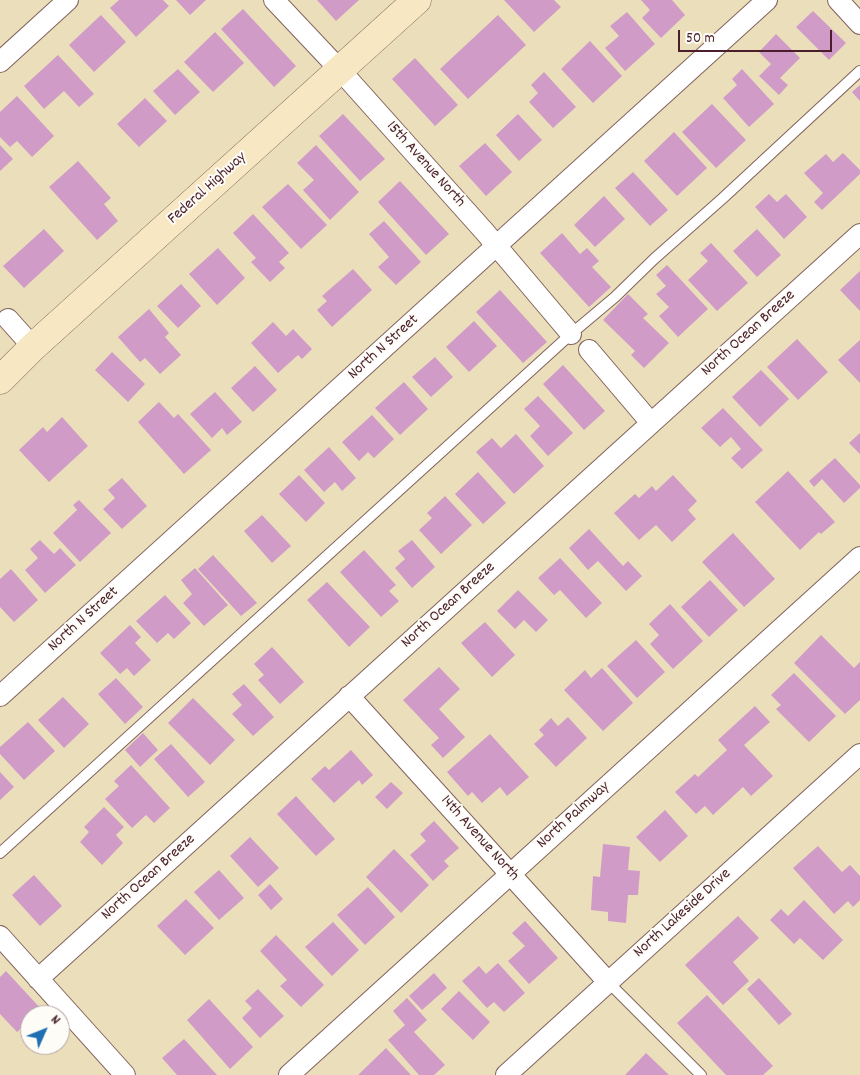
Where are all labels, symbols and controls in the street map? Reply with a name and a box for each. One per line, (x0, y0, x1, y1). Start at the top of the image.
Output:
scale bar (680, 20, 834, 52)
text: 50 m (686, 28, 715, 50)
street label: 15th Avenue North (381, 118, 469, 212)
street label: Federal Highway (165, 149, 251, 229)
street label: North Ocean Breeze (698, 287, 800, 381)
street label: North N Street (345, 311, 423, 385)
street label: North Ocean Breeze (398, 559, 500, 653)
street label: North N Street (45, 583, 123, 657)
street label: North Palmway (533, 778, 615, 854)
street label: 14th Avenue North (436, 792, 522, 886)
street label: North Ocean Breeze (98, 831, 200, 925)
street label: North Lakeside Drive (630, 865, 736, 963)
north arrow (20, 1005, 70, 1055)
text: N (45, 1011, 65, 1030)

